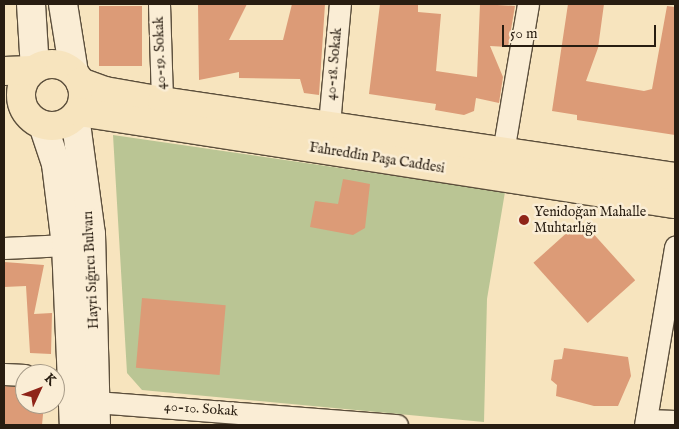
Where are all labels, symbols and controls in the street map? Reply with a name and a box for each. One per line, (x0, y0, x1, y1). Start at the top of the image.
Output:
scale bar (504, 15, 658, 47)
street label: 40-19. Sokak (150, 16, 170, 90)
text: 50 m (510, 24, 538, 43)
street label: 40-18. Sokak (322, 27, 346, 101)
street label: Fahreddin Paşa Caddesi (308, 139, 446, 177)
place label: Yenidoğan Mahalle Muhtarlığı (534, 204, 646, 236)
street label: Hayri Sığırcı Bulvarı (80, 211, 102, 329)
marker: Yenidoğan Mahalle Muhtarlığı (518, 214, 530, 226)
north arrow (15, 364, 65, 414)
text: K (40, 370, 60, 389)
street label: 40-10. Sokak (163, 398, 239, 420)

